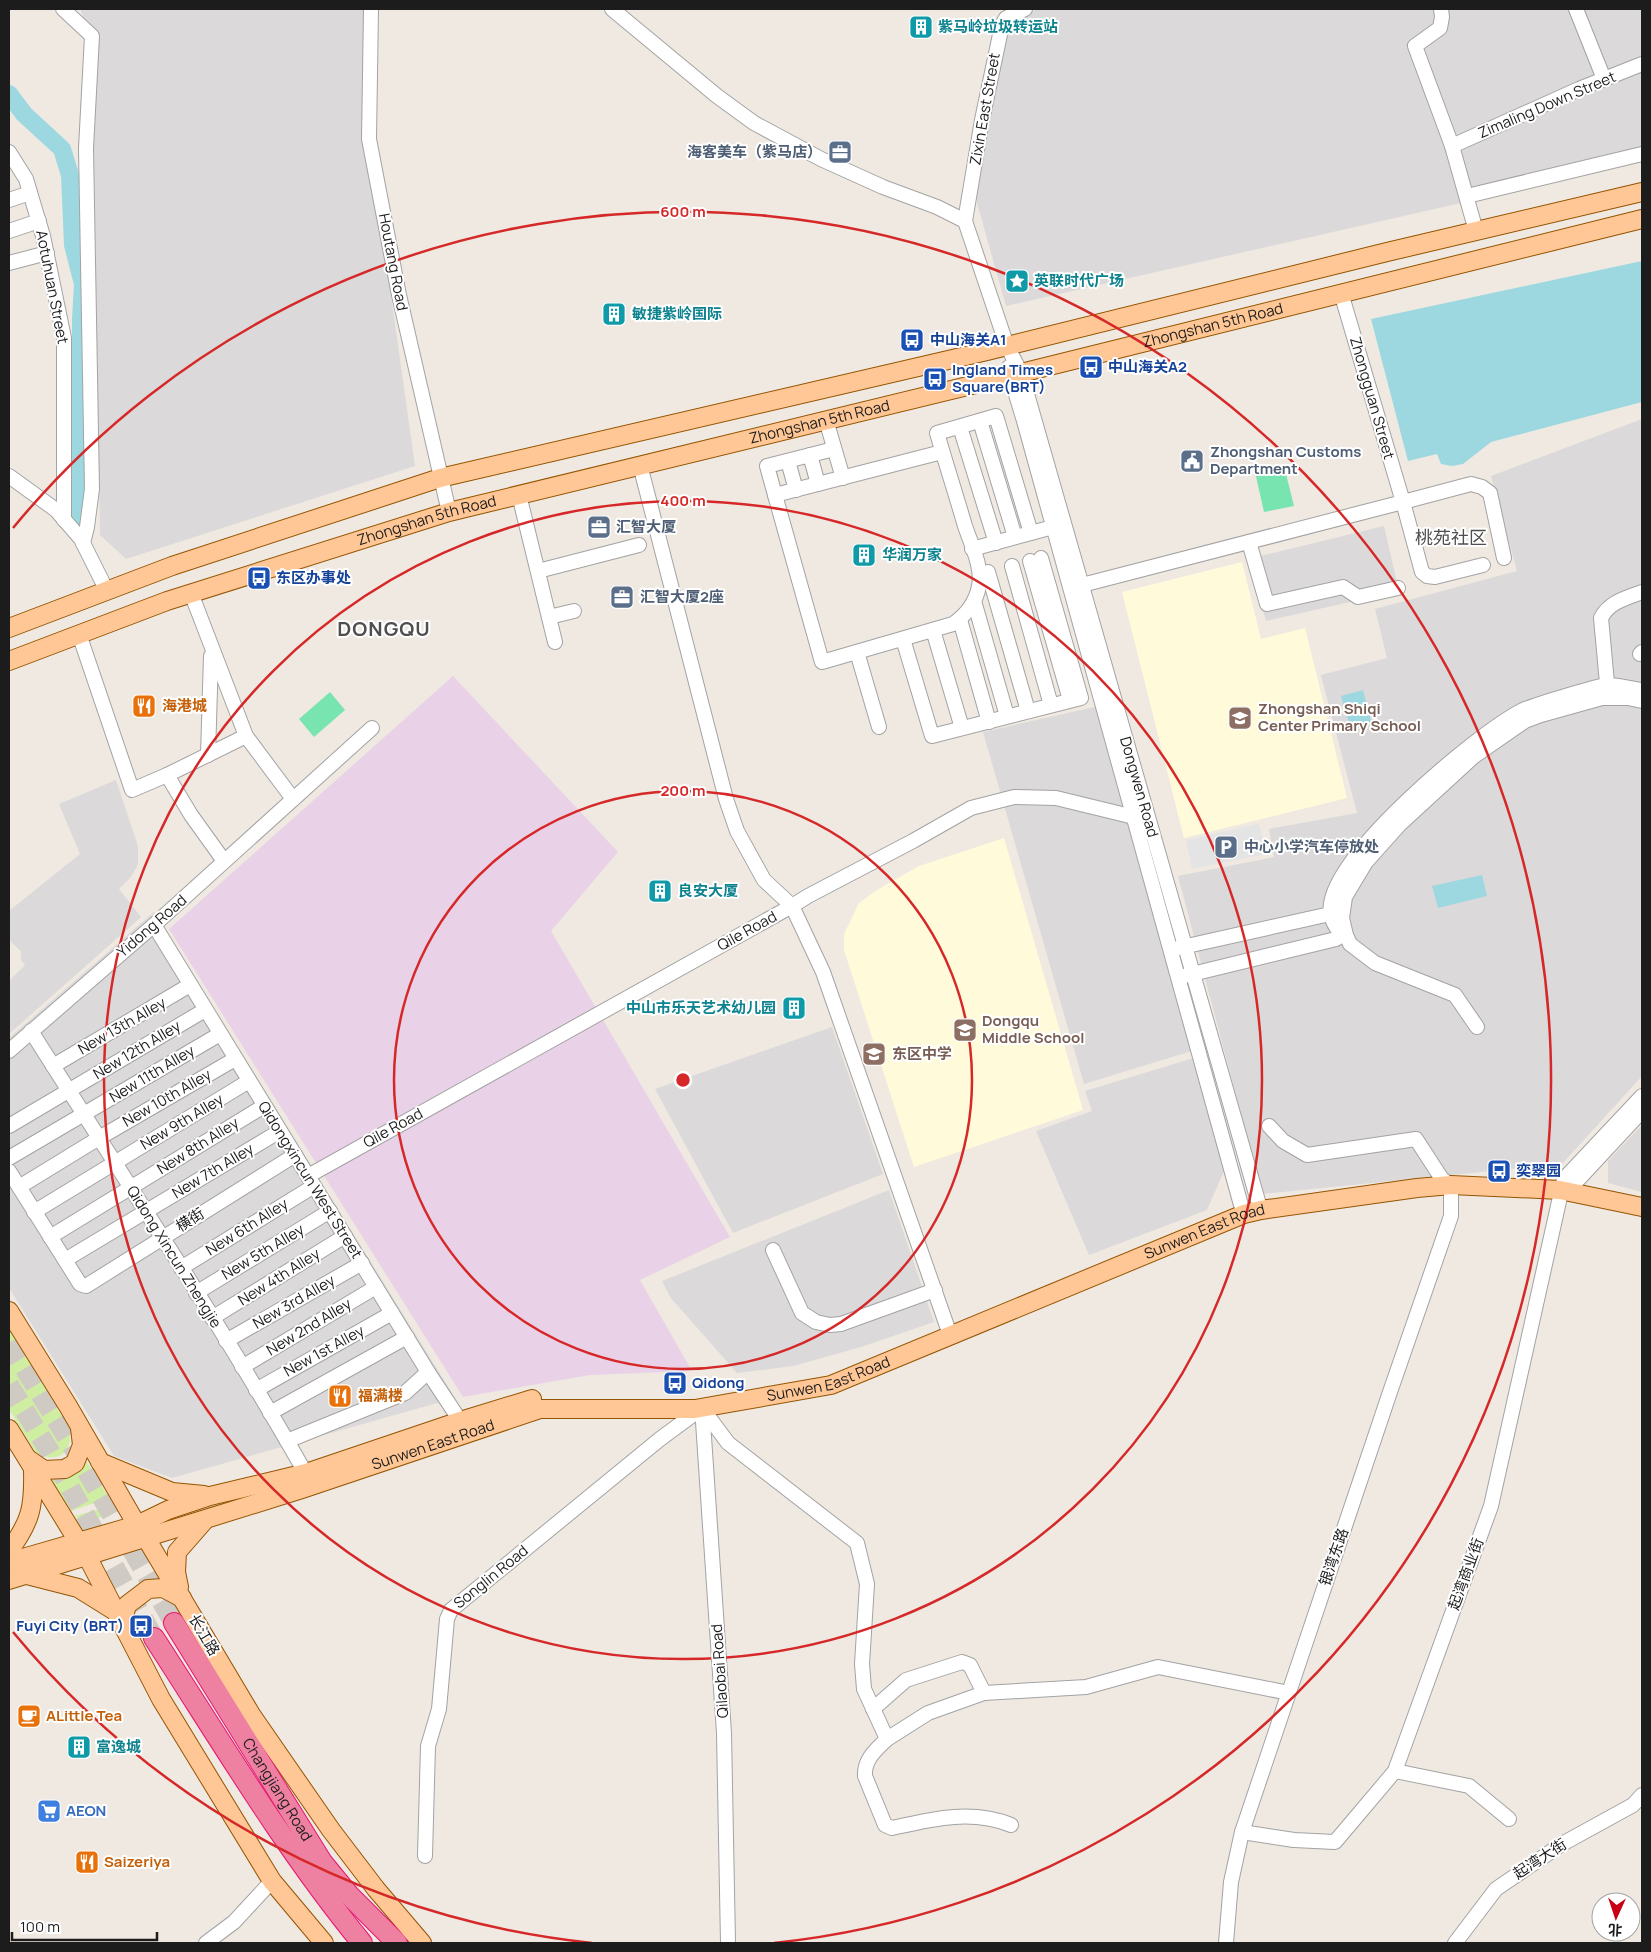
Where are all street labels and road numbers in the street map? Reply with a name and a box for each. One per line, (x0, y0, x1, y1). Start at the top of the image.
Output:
street label: Zixin East Street (964, 51, 1005, 167)
street label: Zimaling Down Street (1475, 66, 1619, 143)
street label: Houtang Road (374, 211, 413, 312)
street label: Aotuhuan Street (31, 228, 74, 346)
street label: Zhongshan 5th Road (1140, 297, 1285, 352)
street label: Zhongguan Street (1345, 334, 1400, 462)
street label: Zhongshan 5th Road (747, 394, 892, 449)
street label: Zhongshan 5th Road (354, 490, 498, 550)
street label: Dongwen Road (1115, 734, 1164, 840)
street label: Yidong Road (112, 890, 191, 962)
street label: Qile Road (713, 906, 780, 956)
street label: New 13th Alley (74, 992, 170, 1059)
street label: New 12th Alley (89, 1015, 184, 1084)
street label: New 11th Alley (105, 1040, 198, 1107)
street label: New 10th Alley (119, 1064, 215, 1131)
street label: New 9th Alley (136, 1088, 227, 1155)
street label: Qidongxincun West Street (253, 1097, 368, 1263)
street label: Qile Road (359, 1103, 426, 1153)
street label: New 8th Alley (153, 1112, 243, 1179)
street label: New 7th Alley (168, 1138, 258, 1203)
street label: Qidong Xincun Zhengjie (122, 1182, 227, 1332)
street label: New 6th Alley (202, 1193, 292, 1260)
street label: Sunwen East Road (1141, 1198, 1267, 1264)
street label: 横街 (171, 1203, 208, 1236)
street label: New 5th Alley (218, 1219, 308, 1284)
street label: New 4th Alley (234, 1243, 324, 1310)
street label: New 3rd Alley (249, 1270, 339, 1334)
street label: New 2nd Alley (262, 1293, 355, 1360)
street label: New 1st Alley (280, 1320, 368, 1381)
street label: Sunwen East Road (765, 1351, 893, 1406)
street label: Sunwen East Road (369, 1414, 497, 1475)
street label: 银湾东路 (1314, 1525, 1353, 1589)
street label: 起湾商业街 (1442, 1535, 1488, 1614)
street label: Songlin Road (449, 1540, 532, 1613)
street label: 长江路 (184, 1610, 225, 1659)
street label: Qilaobai Road (706, 1623, 733, 1719)
street label: Changjiang Road (238, 1734, 318, 1845)
street label: 起湾大街 (1508, 1833, 1571, 1884)

